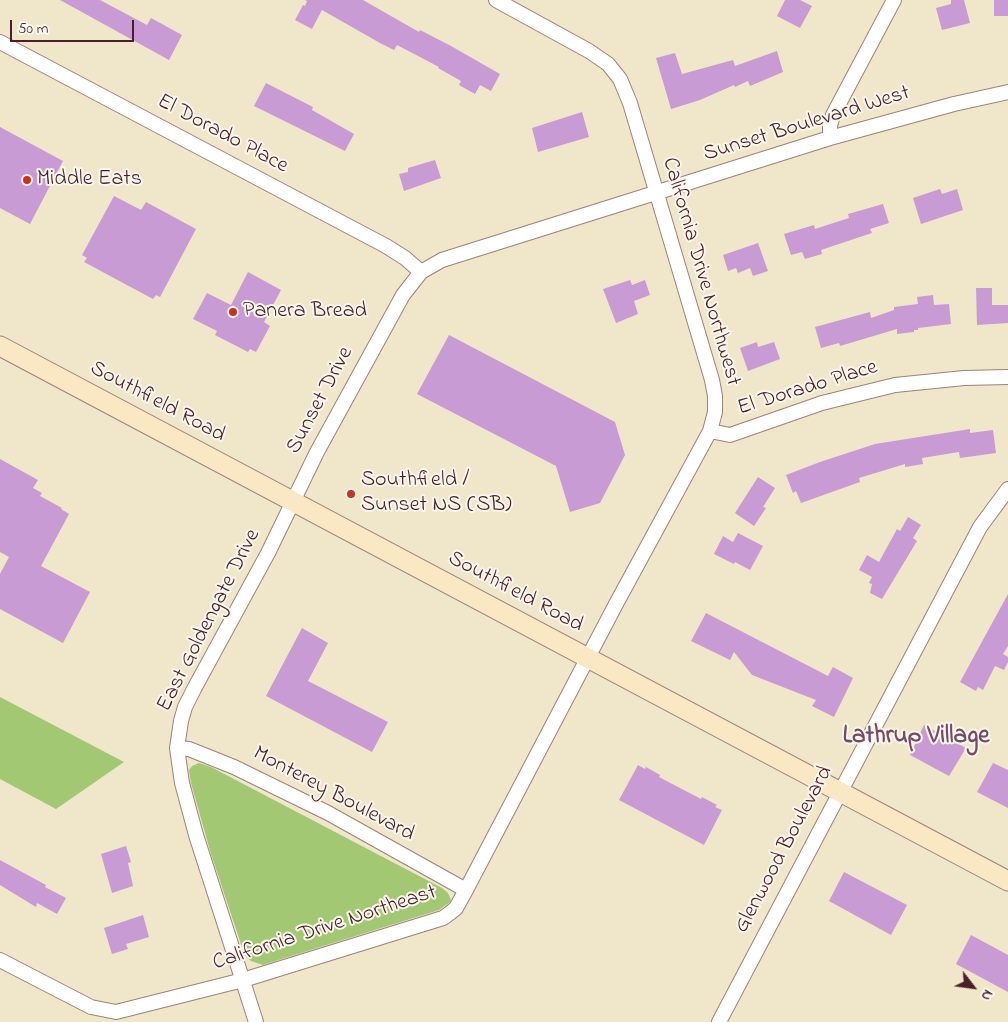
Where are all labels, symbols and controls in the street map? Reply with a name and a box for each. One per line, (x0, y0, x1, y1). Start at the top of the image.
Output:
scale bar (12, 10, 136, 42)
text: 50 m (18, 18, 48, 40)
street label: Sunset Boulevard West (701, 81, 913, 169)
street label: El Dorado Place (152, 89, 292, 181)
street label: California Drive Northwest (655, 155, 745, 389)
place label: Middle Eats (37, 167, 142, 193)
marker: Middle Eats (21, 174, 33, 186)
place label: Panera Bread (243, 299, 367, 325)
marker: Panera Bread (227, 306, 239, 318)
street label: Sunset Drive (282, 343, 360, 459)
street label: El Dorado Place (735, 355, 881, 423)
street label: Southfield Road (85, 356, 229, 450)
place label: Southfield / Sunset NS (SB) (361, 468, 512, 520)
marker: Southfield / Sunset NS (SB) (345, 488, 357, 500)
street label: East Goldengate Drive (153, 525, 267, 717)
street label: Southfield Road (443, 546, 587, 640)
district label: Lathrup Village (843, 723, 989, 753)
street label: Monterey Boulevard (248, 741, 418, 849)
street label: Glenwood Boulevard (730, 762, 840, 938)
street label: California Drive Northeast (210, 880, 440, 978)
north arrow (948, 962, 998, 1012)
text: N (975, 985, 998, 1004)

